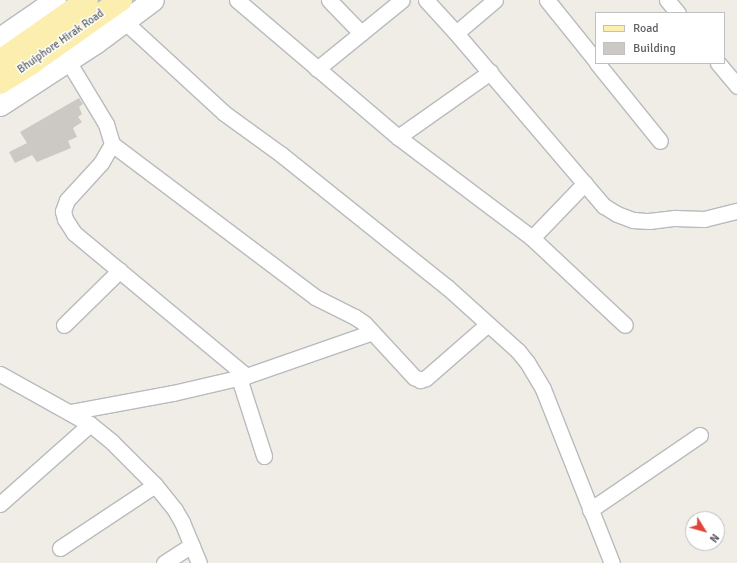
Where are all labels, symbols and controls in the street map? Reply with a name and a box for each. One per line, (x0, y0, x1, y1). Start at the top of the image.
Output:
street label: Bhuiphore Hirak Road (15, 7, 107, 77)
legend (595, 12, 725, 64)
text: Road (633, 21, 659, 36)
text: Building (633, 41, 676, 56)
north arrow (685, 511, 725, 551)
text: N (707, 531, 722, 545)

